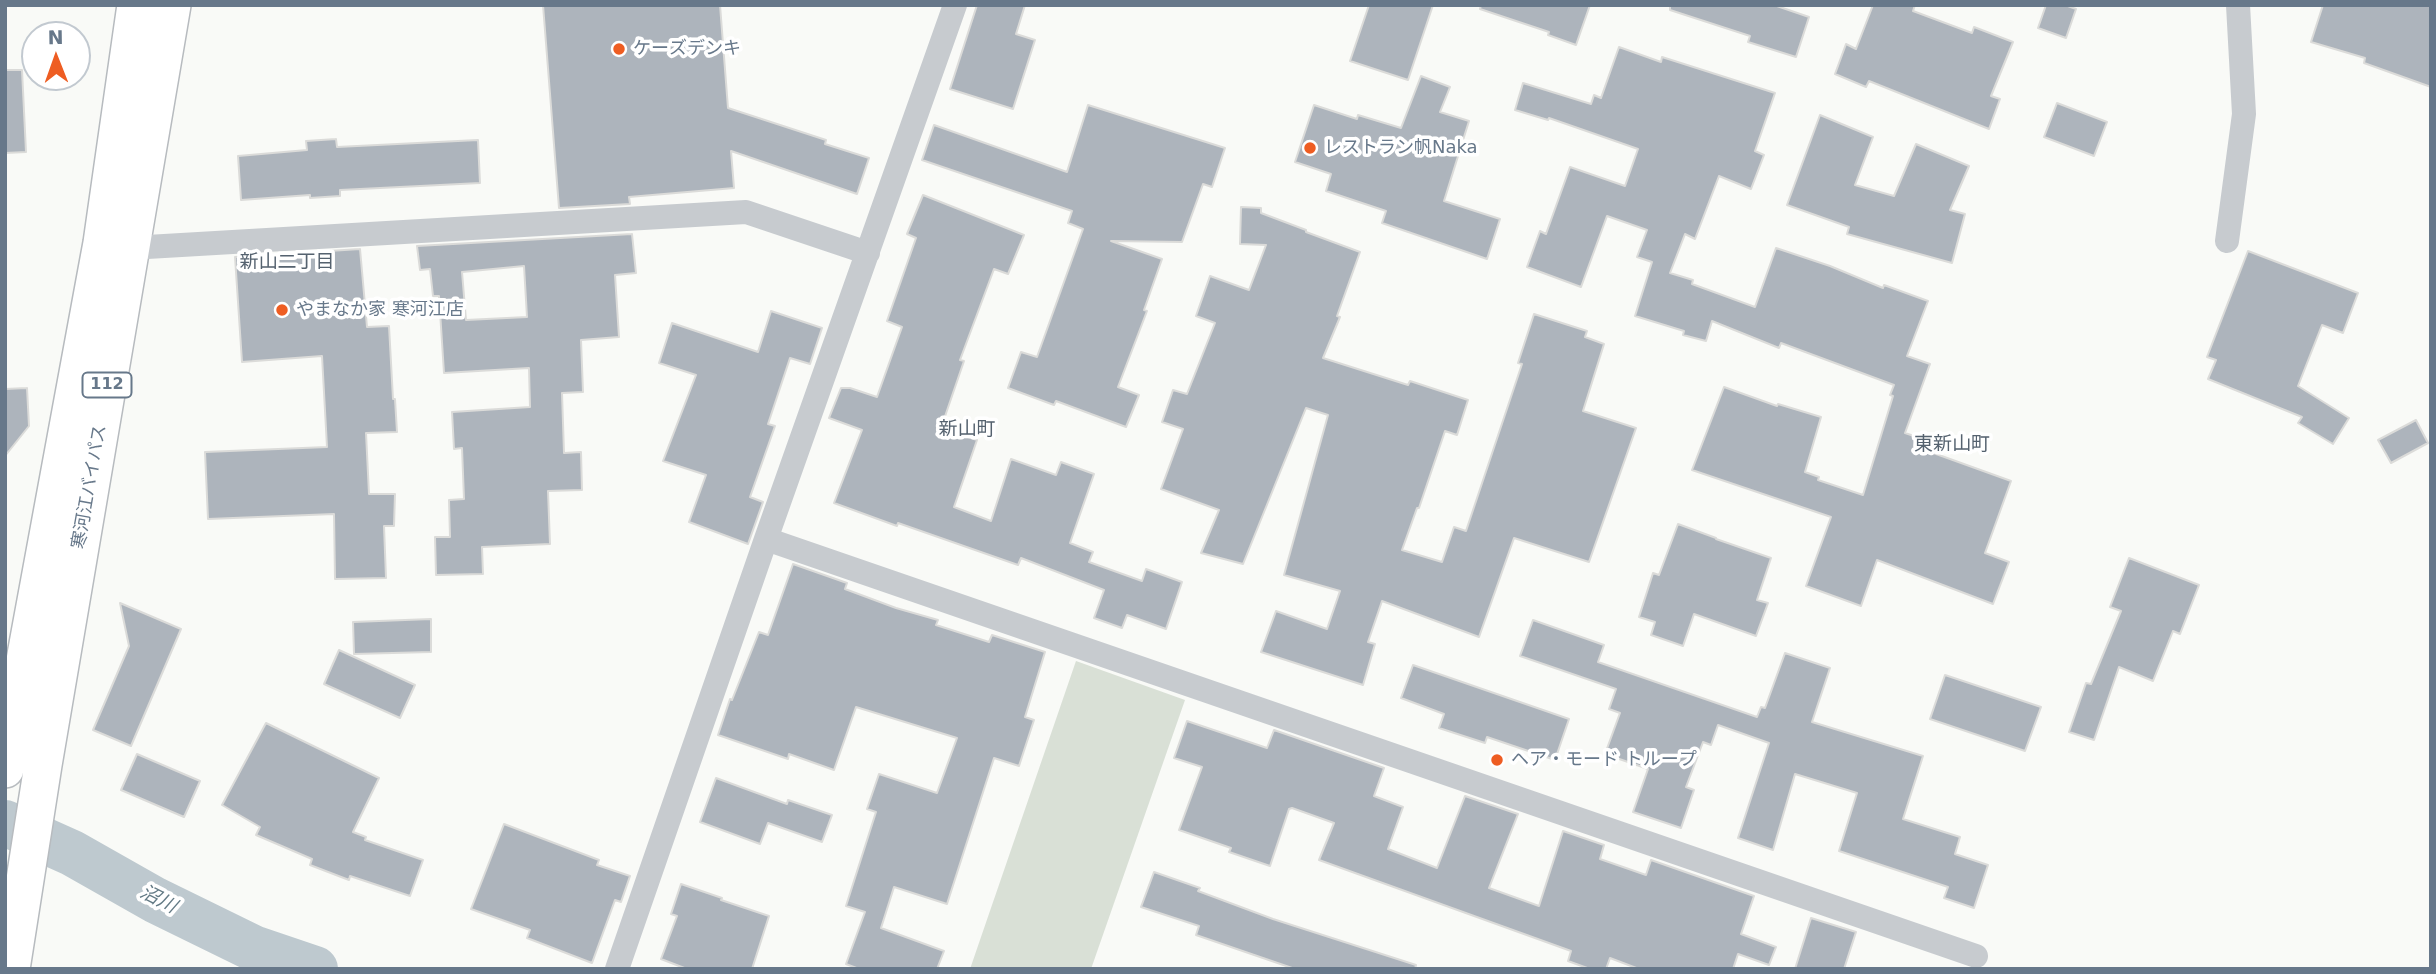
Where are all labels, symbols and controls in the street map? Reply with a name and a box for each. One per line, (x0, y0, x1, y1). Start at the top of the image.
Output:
north arrow (21, 21, 91, 91)
text: N (48, 26, 64, 48)
place label: ケーズデンキ (633, 38, 741, 60)
marker: ケーズデンキ (611, 41, 627, 57)
place label: レストラン帆Naka (1324, 137, 1478, 159)
marker: レストラン帆Naka (1302, 140, 1318, 156)
district label: 新山二丁目 (240, 252, 334, 274)
place label: やまなか家 寒河江店 (296, 299, 464, 321)
marker: やまなか家 寒河江店 (274, 302, 290, 318)
road number: 112 (82, 372, 132, 398)
district label: 新山町 (939, 419, 995, 441)
street label: 寒河江バイパス (68, 423, 112, 551)
district label: 東新山町 (1914, 434, 1990, 456)
place label: ヘア・モード トループ (1511, 749, 1697, 771)
marker: ヘア・モード トループ (1489, 752, 1505, 768)
water label: 沼川 (136, 881, 180, 919)

